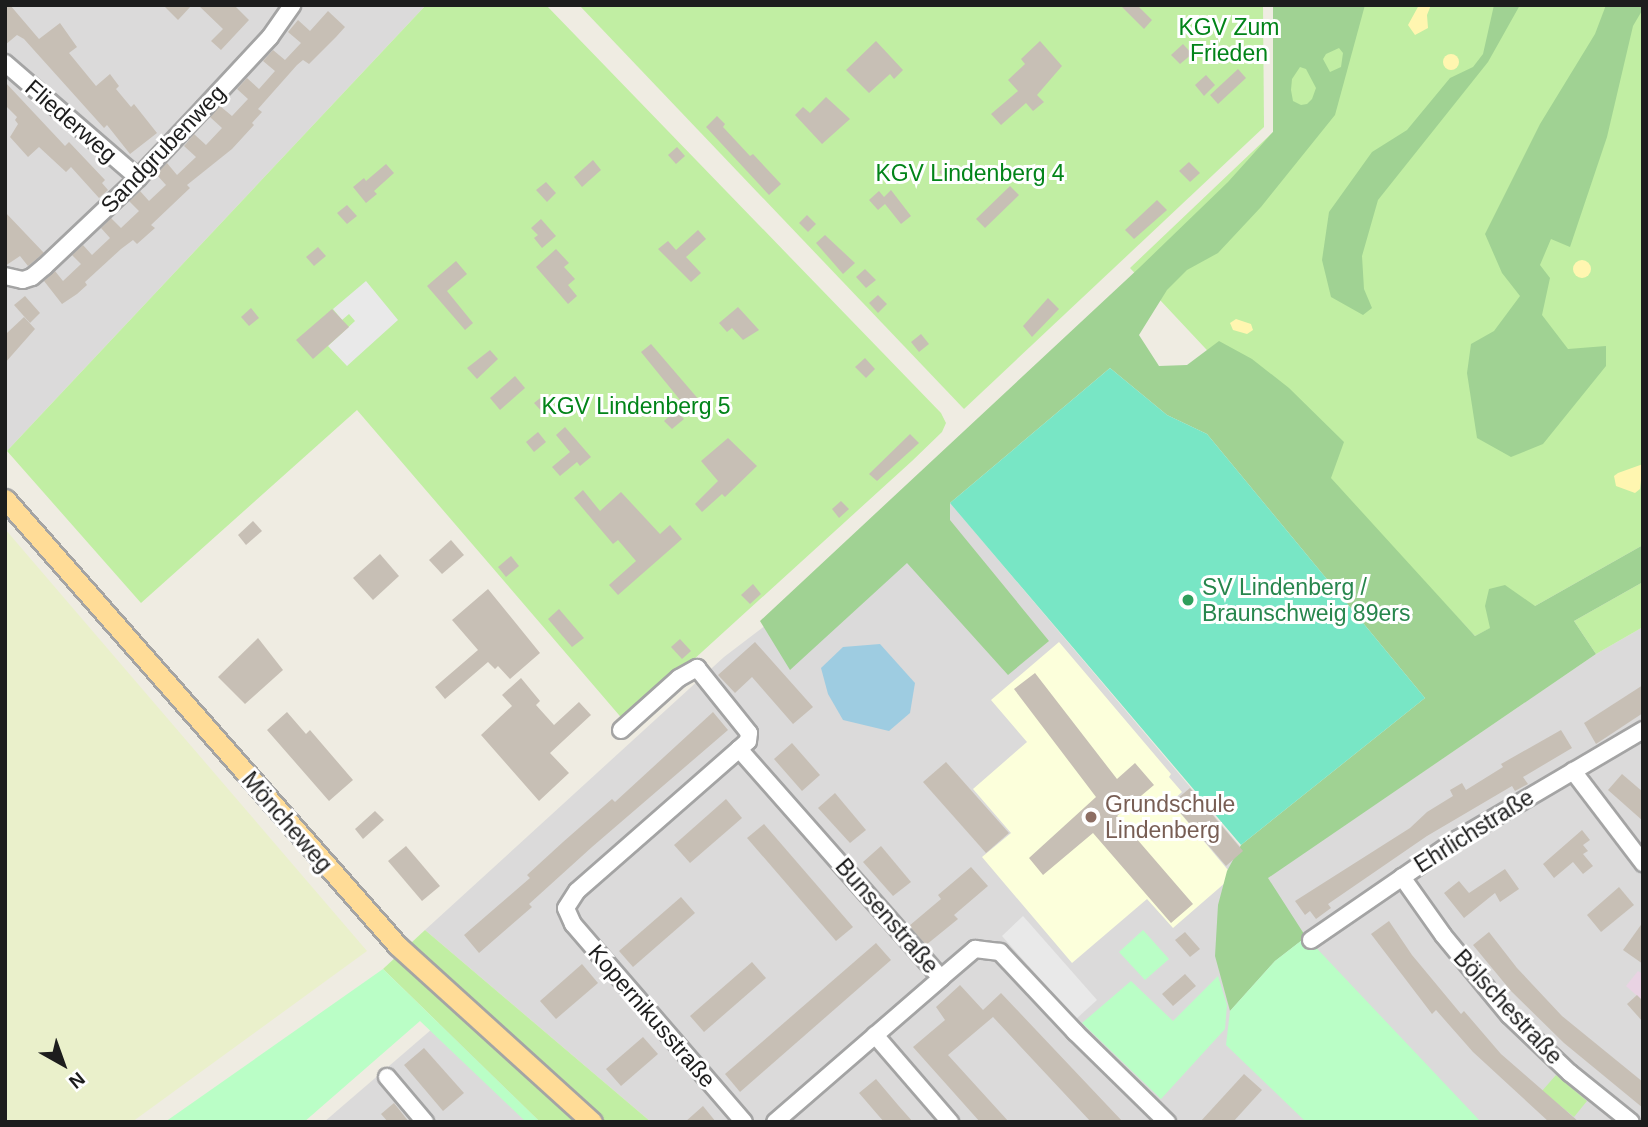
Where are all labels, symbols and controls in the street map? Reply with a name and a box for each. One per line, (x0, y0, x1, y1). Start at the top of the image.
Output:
park label: KGV Zum Frieden (1179, 13, 1279, 67)
street label: Fliederweg (19, 74, 123, 168)
street label: Sandgrubenweg (95, 79, 231, 219)
park label: KGV Lindenberg 4 (875, 159, 1065, 187)
park label: KGV Lindenberg 5 (541, 392, 731, 420)
place label: SV Lindenberg / Braunschweig 89ers (1202, 573, 1410, 627)
marker: SV Lindenberg / Braunschweig 89ers (1180, 592, 1196, 608)
street label: Möncheweg (236, 766, 338, 878)
street label: Ehrlichstraße (1409, 783, 1539, 879)
place label: Grundschule Lindenberg (1105, 790, 1235, 844)
marker: Grundschule Lindenberg (1083, 809, 1099, 825)
street label: Bunsenstraße (830, 853, 944, 979)
street label: Kopernikusstraße (582, 939, 722, 1093)
street label: Bölschestraße (1448, 944, 1568, 1070)
north arrow (28, 1029, 98, 1099)
text: N (65, 1068, 89, 1093)

